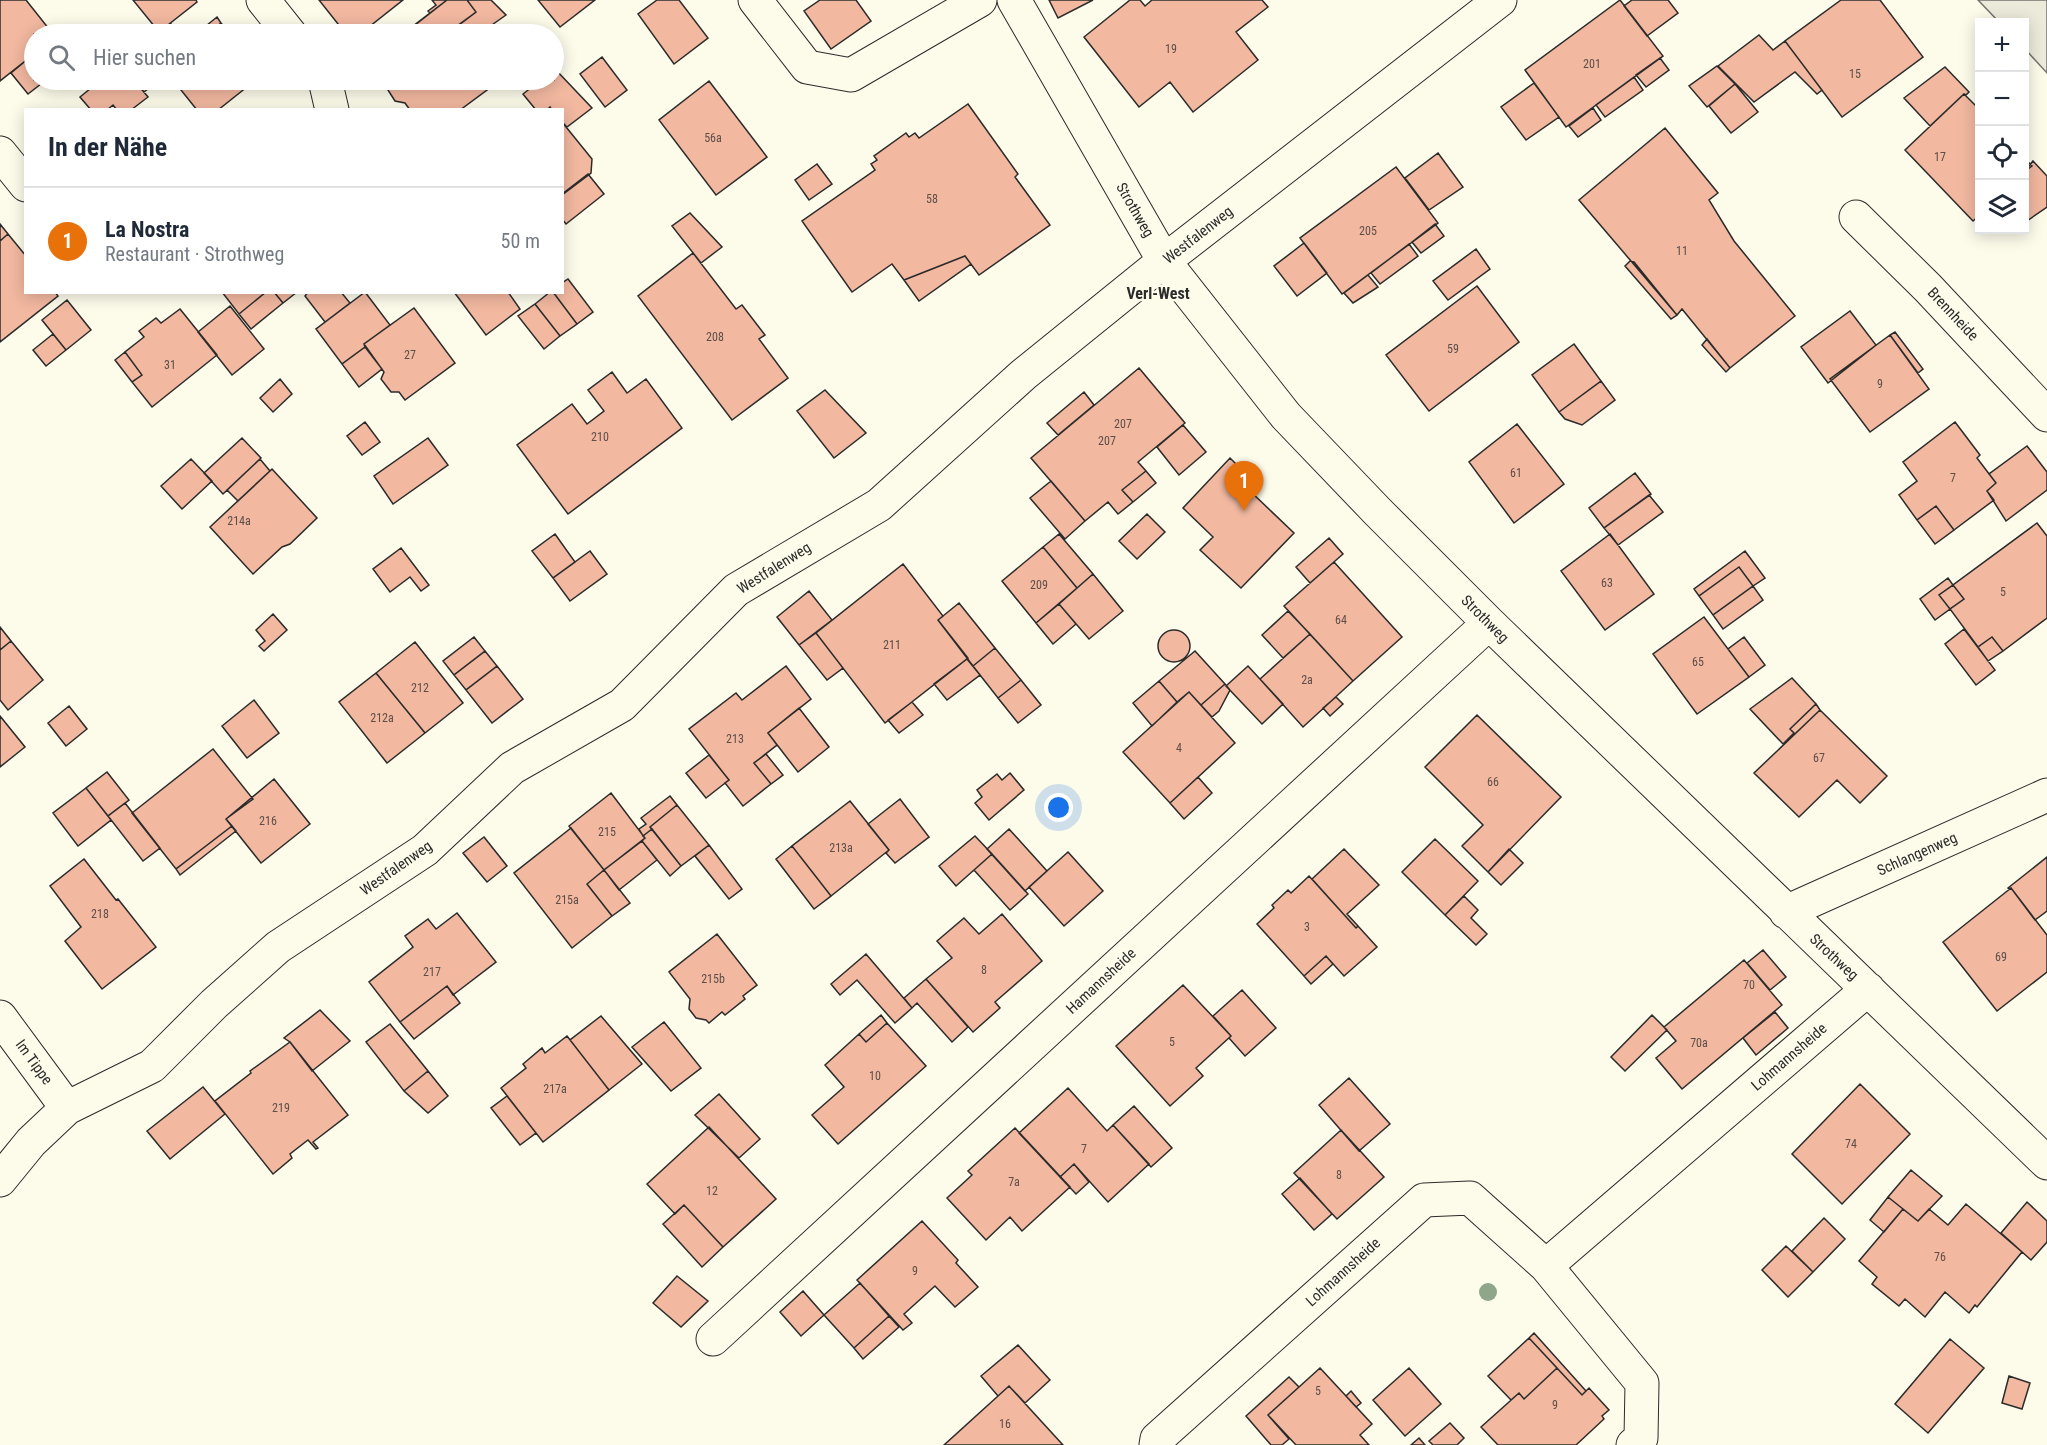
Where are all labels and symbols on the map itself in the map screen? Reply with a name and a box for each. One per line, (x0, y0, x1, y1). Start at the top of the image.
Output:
house number: 19 (1165, 42, 1177, 56)
house number: 201 (1583, 57, 1601, 71)
house number: 15 (1849, 67, 1861, 81)
house number: 56a (704, 131, 722, 145)
house number: 17 (1934, 150, 1946, 164)
street label: Strothweg (1112, 180, 1158, 240)
house number: 58 (926, 192, 938, 206)
street label: Westfalenweg (1160, 202, 1236, 268)
house number: 205 (1359, 224, 1377, 238)
house number: 11 (1676, 244, 1688, 258)
district label: Verl-West (1126, 284, 1190, 303)
street label: Brennheide (1924, 284, 1982, 344)
house number: 208 (706, 330, 724, 344)
house number: 59 (1447, 342, 1459, 356)
house number: 27 (404, 348, 416, 362)
house number: 31 (164, 358, 176, 372)
house number: 9 (1877, 377, 1883, 391)
house number: 207 (1114, 417, 1132, 431)
house number: 210 (591, 430, 609, 444)
house number: 207 (1098, 434, 1116, 448)
pin: 1 (1224, 462, 1264, 511)
house number: 61 (1510, 466, 1522, 480)
house number: 7 (1950, 471, 1956, 485)
house number: 214a (227, 514, 251, 528)
street label: Westfalenweg (734, 538, 814, 598)
house number: 63 (1601, 576, 1613, 590)
house number: 209 (1030, 578, 1048, 592)
house number: 5 (2000, 585, 2006, 599)
street label: Strothweg (1457, 591, 1513, 647)
house number: 64 (1335, 613, 1347, 627)
house number: 211 (883, 638, 901, 652)
house number: 65 (1692, 655, 1704, 669)
house number: 2a (1301, 673, 1313, 687)
house number: 212 (411, 681, 429, 695)
house number: 212a (370, 711, 394, 725)
house number: 213 (726, 732, 744, 746)
house number: 4 (1176, 741, 1182, 755)
house number: 67 (1813, 751, 1825, 765)
house number: 66 (1487, 775, 1499, 789)
your location (1044, 793, 1073, 822)
house number: 216 (259, 814, 277, 828)
house number: 215 (598, 825, 616, 839)
street label: Schlangenweg (1874, 828, 1960, 880)
street label: Westfalenweg (357, 837, 435, 899)
house number: 213a (829, 841, 853, 855)
house number: 215a (555, 893, 579, 907)
house number: 218 (91, 907, 109, 921)
house number: 3 (1304, 920, 1310, 934)
street label: Strothweg (1806, 930, 1862, 984)
street label: Hamannsheide (1062, 944, 1140, 1018)
house number: 69 (1995, 950, 2007, 964)
house number: 8 (981, 963, 987, 977)
house number: 217 (423, 965, 441, 979)
house number: 215b (701, 972, 725, 986)
house number: 70 (1743, 978, 1755, 992)
street label: Lohmannsheide (1748, 1019, 1830, 1095)
house number: 5 (1169, 1035, 1175, 1049)
street label: Im Tippe (12, 1036, 56, 1088)
house number: 70a (1690, 1036, 1708, 1050)
house number: 10 (869, 1069, 881, 1083)
house number: 217a (543, 1082, 567, 1096)
house number: 219 (272, 1101, 290, 1115)
house number: 74 (1845, 1137, 1857, 1151)
house number: 7 (1081, 1142, 1087, 1156)
house number: 8 (1336, 1168, 1342, 1182)
house number: 7a (1008, 1175, 1020, 1189)
house number: 12 (706, 1184, 718, 1198)
street label: Lohmannsheide (1302, 1234, 1384, 1310)
house number: 76 (1934, 1250, 1946, 1264)
house number: 9 (912, 1264, 918, 1278)
house number: 5 (1315, 1384, 1321, 1398)
house number: 9 (1552, 1398, 1558, 1412)
house number: 16 (999, 1417, 1011, 1431)

